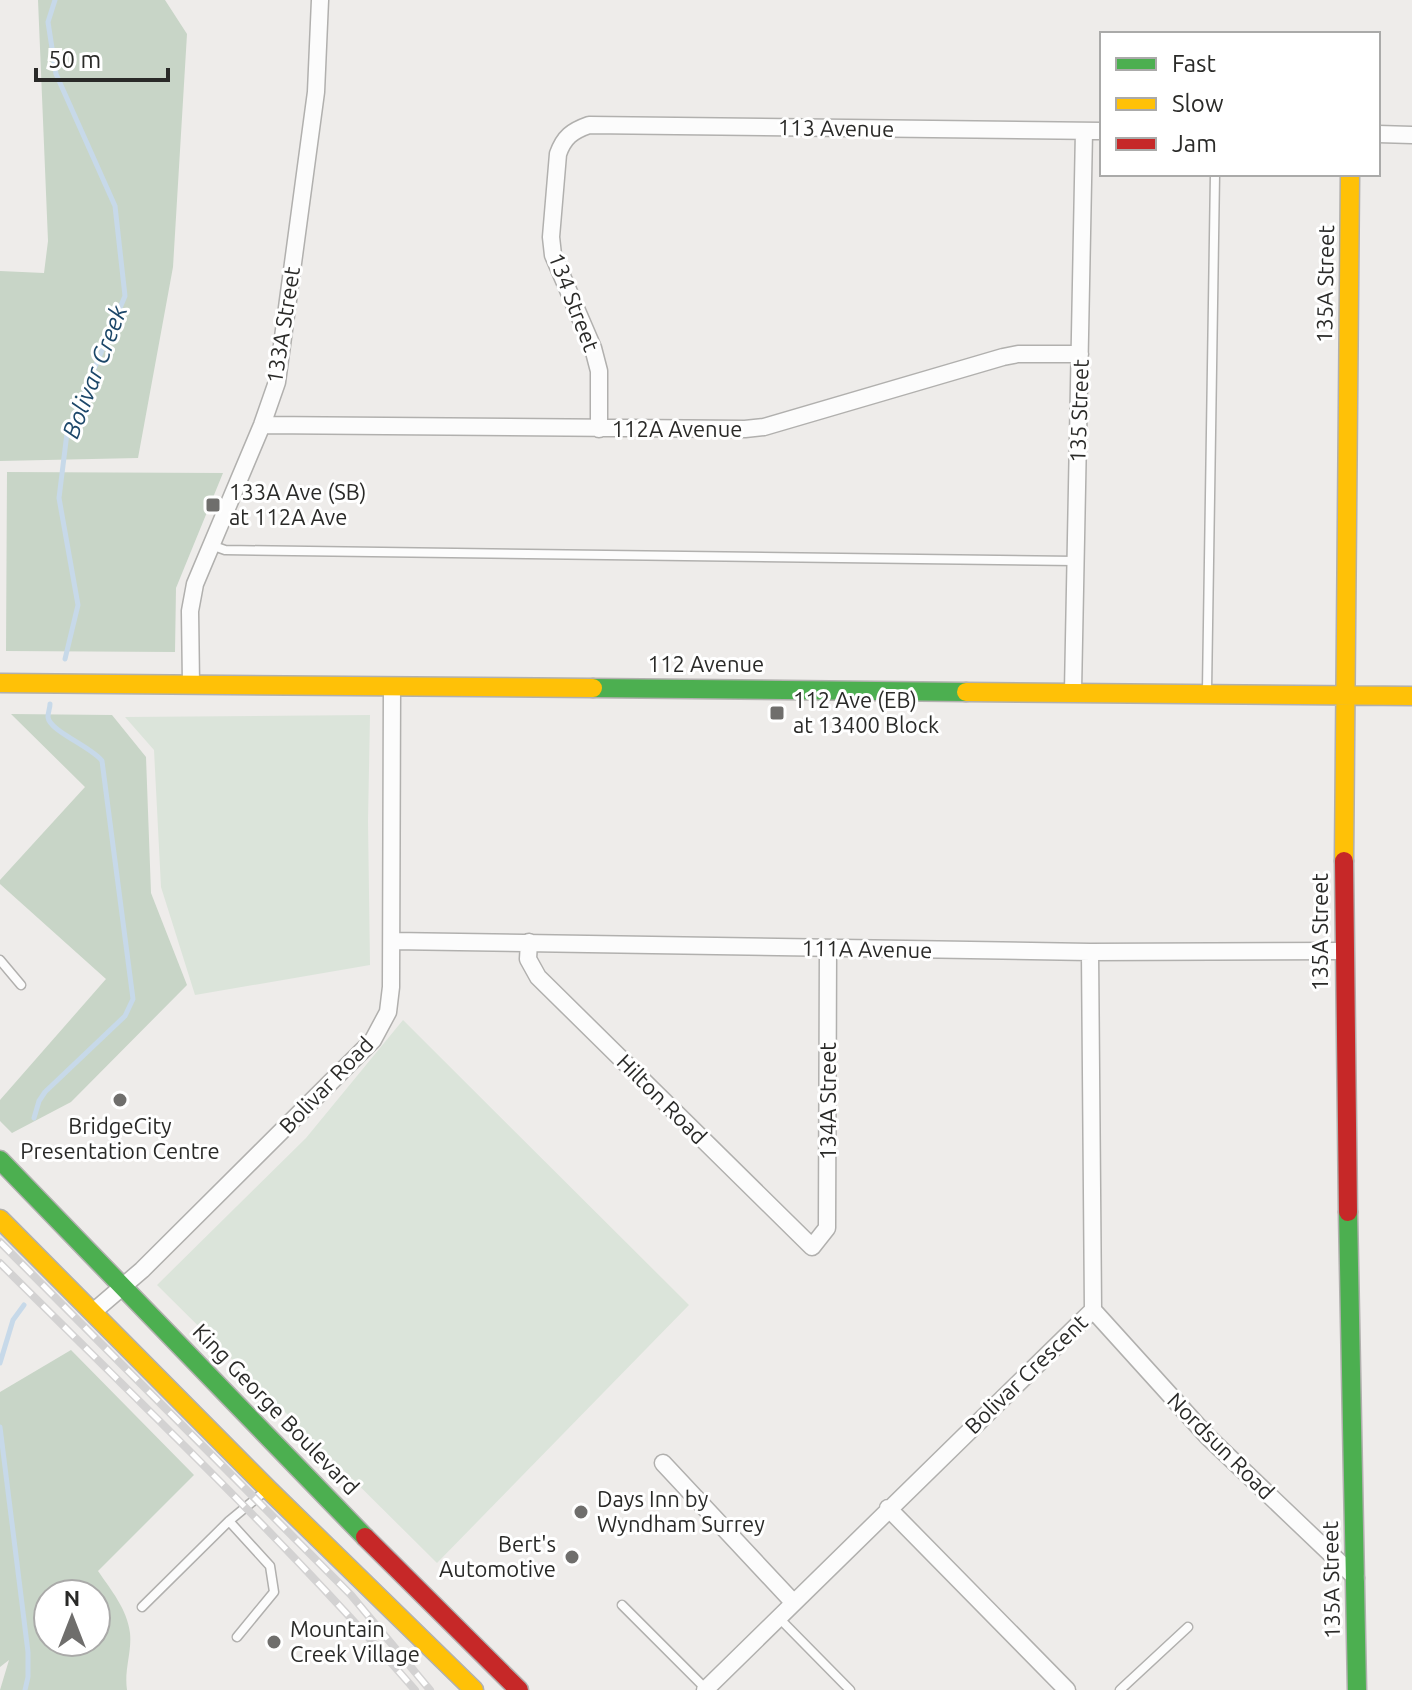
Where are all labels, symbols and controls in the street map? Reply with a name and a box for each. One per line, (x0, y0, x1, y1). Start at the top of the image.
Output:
scale bar (36, 32, 168, 82)
legend (1100, 32, 1380, 176)
text: 50 m (48, 46, 101, 73)
text: Fast (1172, 50, 1216, 77)
text: Slow (1172, 90, 1224, 117)
street label: 113 Avenue (778, 114, 894, 141)
text: Jam (1172, 130, 1217, 157)
street label: 135A Street (1311, 224, 1338, 343)
street label: 134 Street (544, 249, 605, 355)
street label: 133A Street (261, 264, 304, 385)
water label: Bolivar Creek (57, 301, 133, 442)
street label: 135 Street (1064, 358, 1093, 463)
street label: 112A Avenue (612, 416, 742, 441)
place label: 133A Ave (SB) at 112A Ave (229, 479, 366, 529)
marker: 133A Ave (SB) at 112A Ave (204, 496, 222, 514)
street label: 112 Avenue (648, 651, 764, 676)
place label: 112 Ave (EB) at 13400 Block (793, 687, 939, 737)
marker: 112 Ave (EB) at 13400 Block (768, 704, 786, 722)
street label: 135A Street (1307, 873, 1332, 991)
street label: 111A Avenue (801, 935, 933, 962)
street label: Bolivar Road (274, 1031, 378, 1138)
street label: 134A Street (815, 1042, 840, 1160)
street label: Hilton Road (612, 1049, 712, 1149)
marker: BridgeCity Presentation Centre (111, 1091, 129, 1109)
place label: BridgeCity Presentation Centre (20, 1113, 220, 1163)
street label: Bolivar Crescent (959, 1309, 1092, 1438)
street label: King George Boulevard (188, 1318, 364, 1499)
street label: Nordsun Road (1163, 1387, 1280, 1504)
place label: Days Inn by Wyndham Surrey (597, 1486, 765, 1536)
marker: Days Inn by Wyndham Surrey (572, 1503, 590, 1521)
street label: 135A Street (1317, 1520, 1344, 1639)
place label: Bert's Automotive (439, 1531, 556, 1581)
marker: Bert's Automotive (563, 1548, 581, 1566)
north arrow (32, 1578, 112, 1658)
text: N (64, 1585, 80, 1610)
place label: Mountain Creek Village (290, 1616, 420, 1666)
marker: Mountain Creek Village (265, 1633, 283, 1651)

